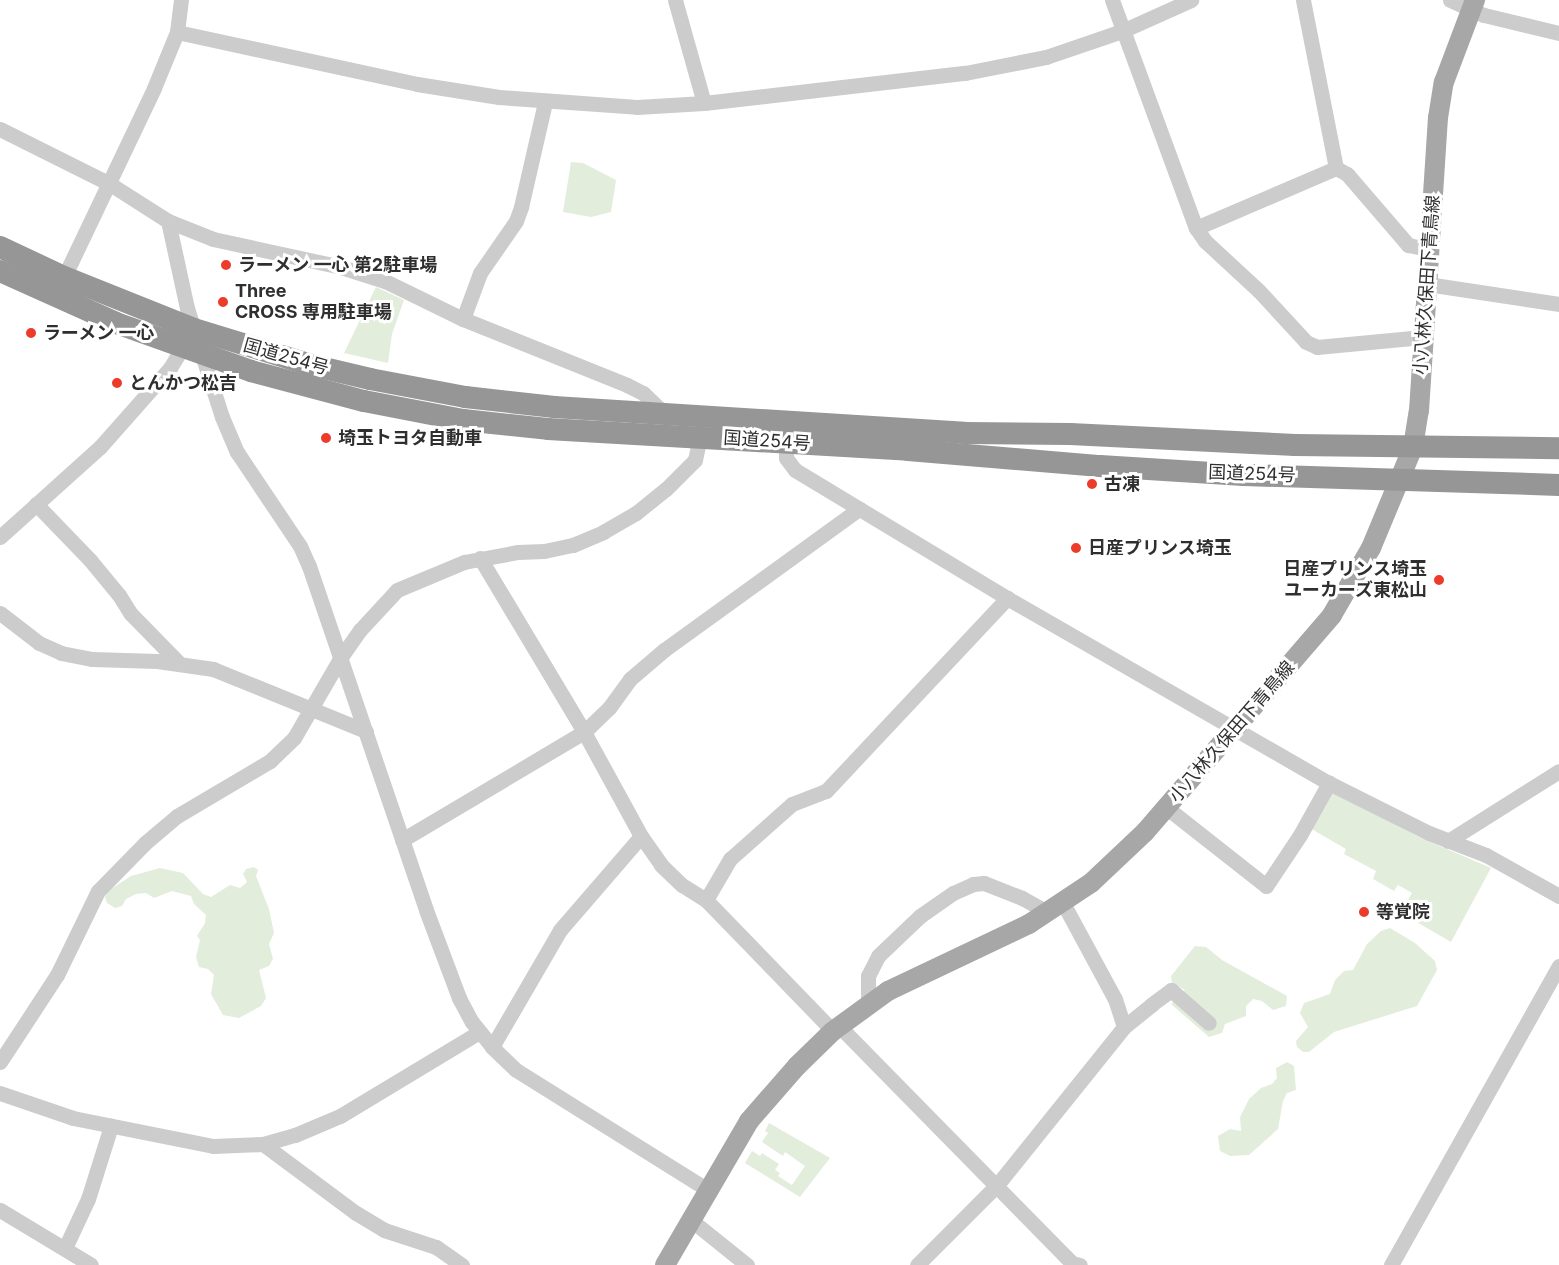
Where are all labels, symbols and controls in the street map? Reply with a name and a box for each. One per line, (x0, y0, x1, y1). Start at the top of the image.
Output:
street label: 小八林久保田下青鳥線 (1410, 194, 1444, 376)
place label: ラーメン 一心 第2駐車場 (238, 254, 438, 276)
marker: ラーメン 一心 第2駐車場 (219, 258, 233, 272)
place label: Three CROSS 専用駐車場 (235, 281, 392, 324)
marker: Three CROSS 専用駐車場 (216, 295, 230, 309)
place label: ラーメン 一心 (43, 322, 155, 344)
marker: ラーメン 一心 (24, 326, 38, 340)
street label: 国道254号 (241, 335, 331, 379)
place label: とんかつ松吉 (129, 372, 237, 394)
marker: とんかつ松吉 (110, 376, 124, 390)
place label: 埼玉トヨタ自動車 (338, 427, 482, 449)
street label: 国道254号 (723, 427, 811, 455)
marker: 埼玉トヨタ自動車 (319, 431, 333, 445)
street label: 国道254号 (1208, 462, 1296, 486)
place label: 古凍 (1104, 473, 1140, 495)
marker: 古凍 (1085, 477, 1099, 491)
place label: 日産プリンス埼玉 (1088, 537, 1232, 559)
marker: 日産プリンス埼玉 (1069, 541, 1083, 555)
place label: 日産プリンス埼玉 ユーカーズ東松山 (1283, 559, 1427, 602)
marker: 日産プリンス埼玉 ユーカーズ東松山 (1432, 573, 1446, 587)
street label: 小八林久保田下青鳥線 (1165, 657, 1299, 807)
place label: 等覚院 (1376, 901, 1430, 923)
marker: 等覚院 (1357, 905, 1371, 919)

